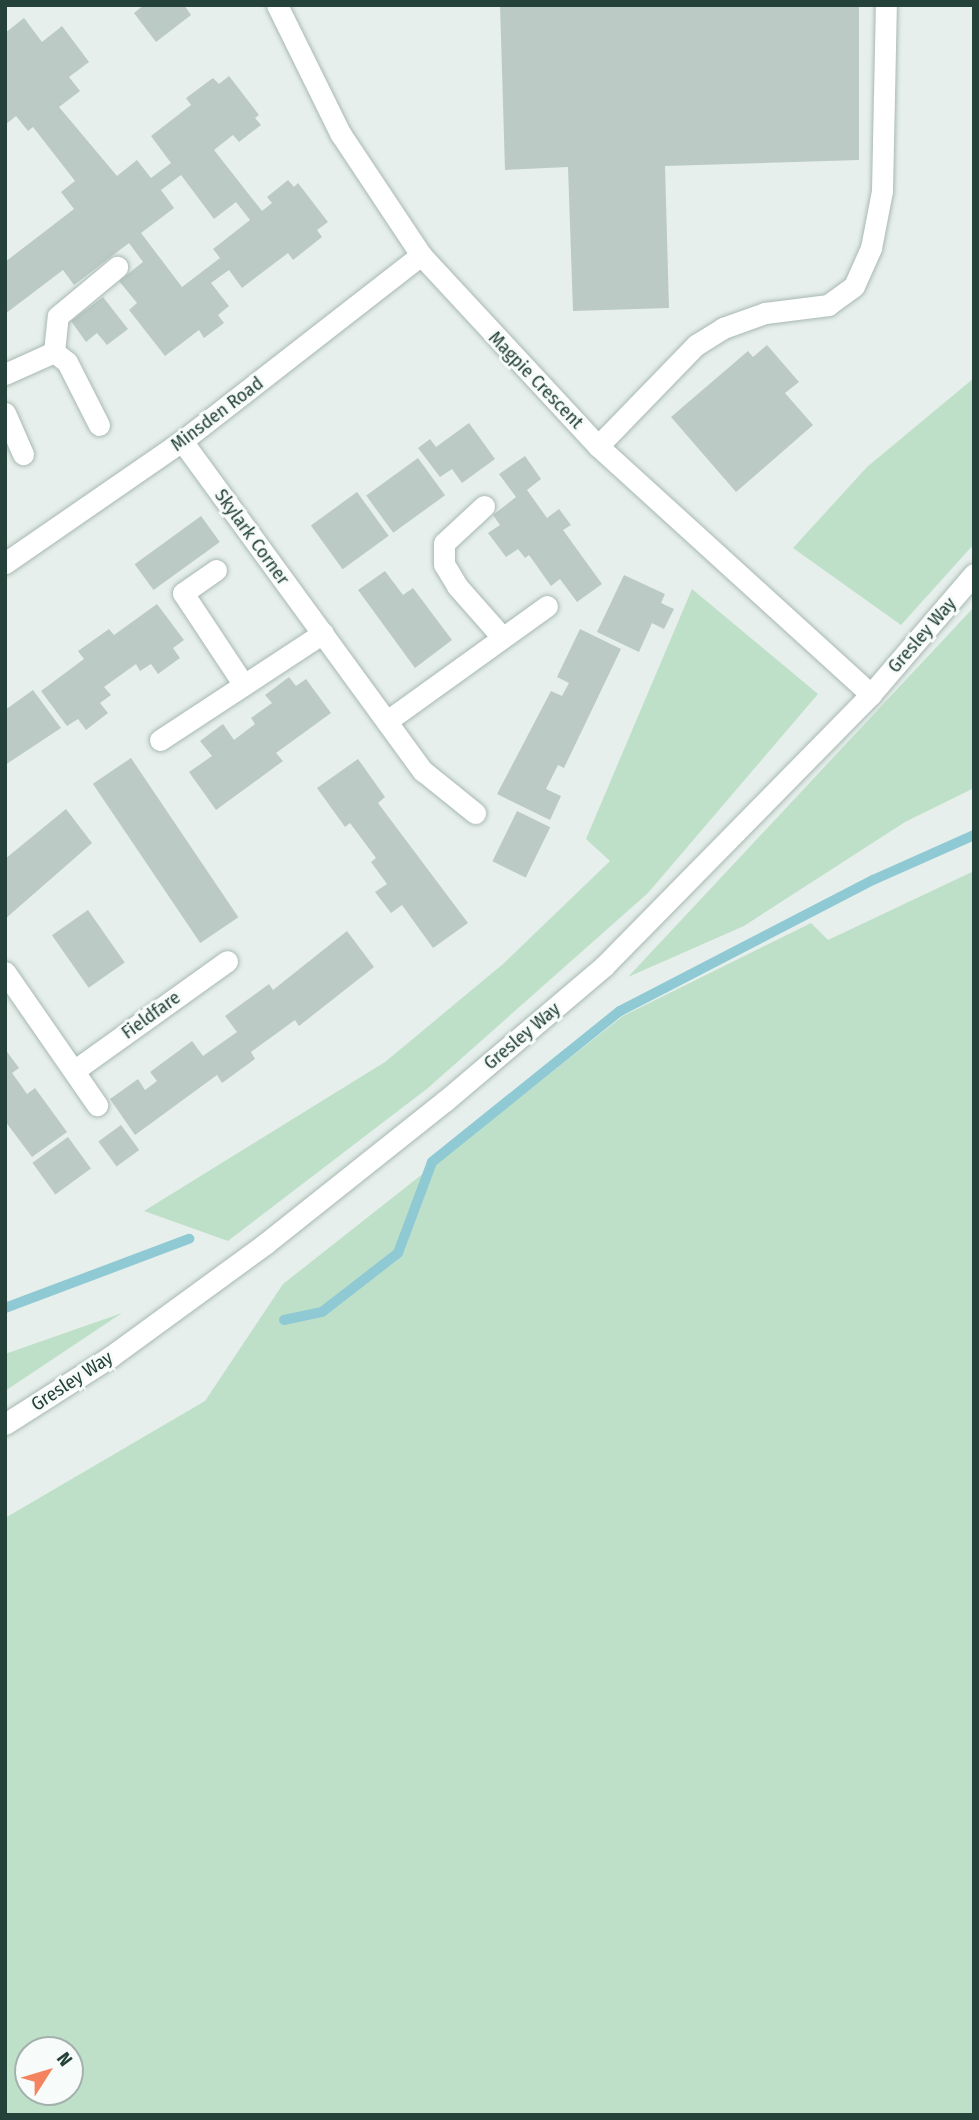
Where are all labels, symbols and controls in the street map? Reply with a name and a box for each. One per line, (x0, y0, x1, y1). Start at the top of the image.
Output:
street label: Magpie Crescent (484, 327, 588, 433)
street label: Minsden Road (166, 372, 268, 456)
street label: Skylark Corner (210, 485, 294, 589)
street label: Gresley Way (883, 592, 961, 678)
street label: Fieldfare (117, 986, 185, 1044)
street label: Gresley Way (479, 997, 565, 1075)
street label: Gresley Way (27, 1346, 117, 1416)
north arrow (14, 2036, 84, 2106)
text: N (52, 2048, 77, 2071)

